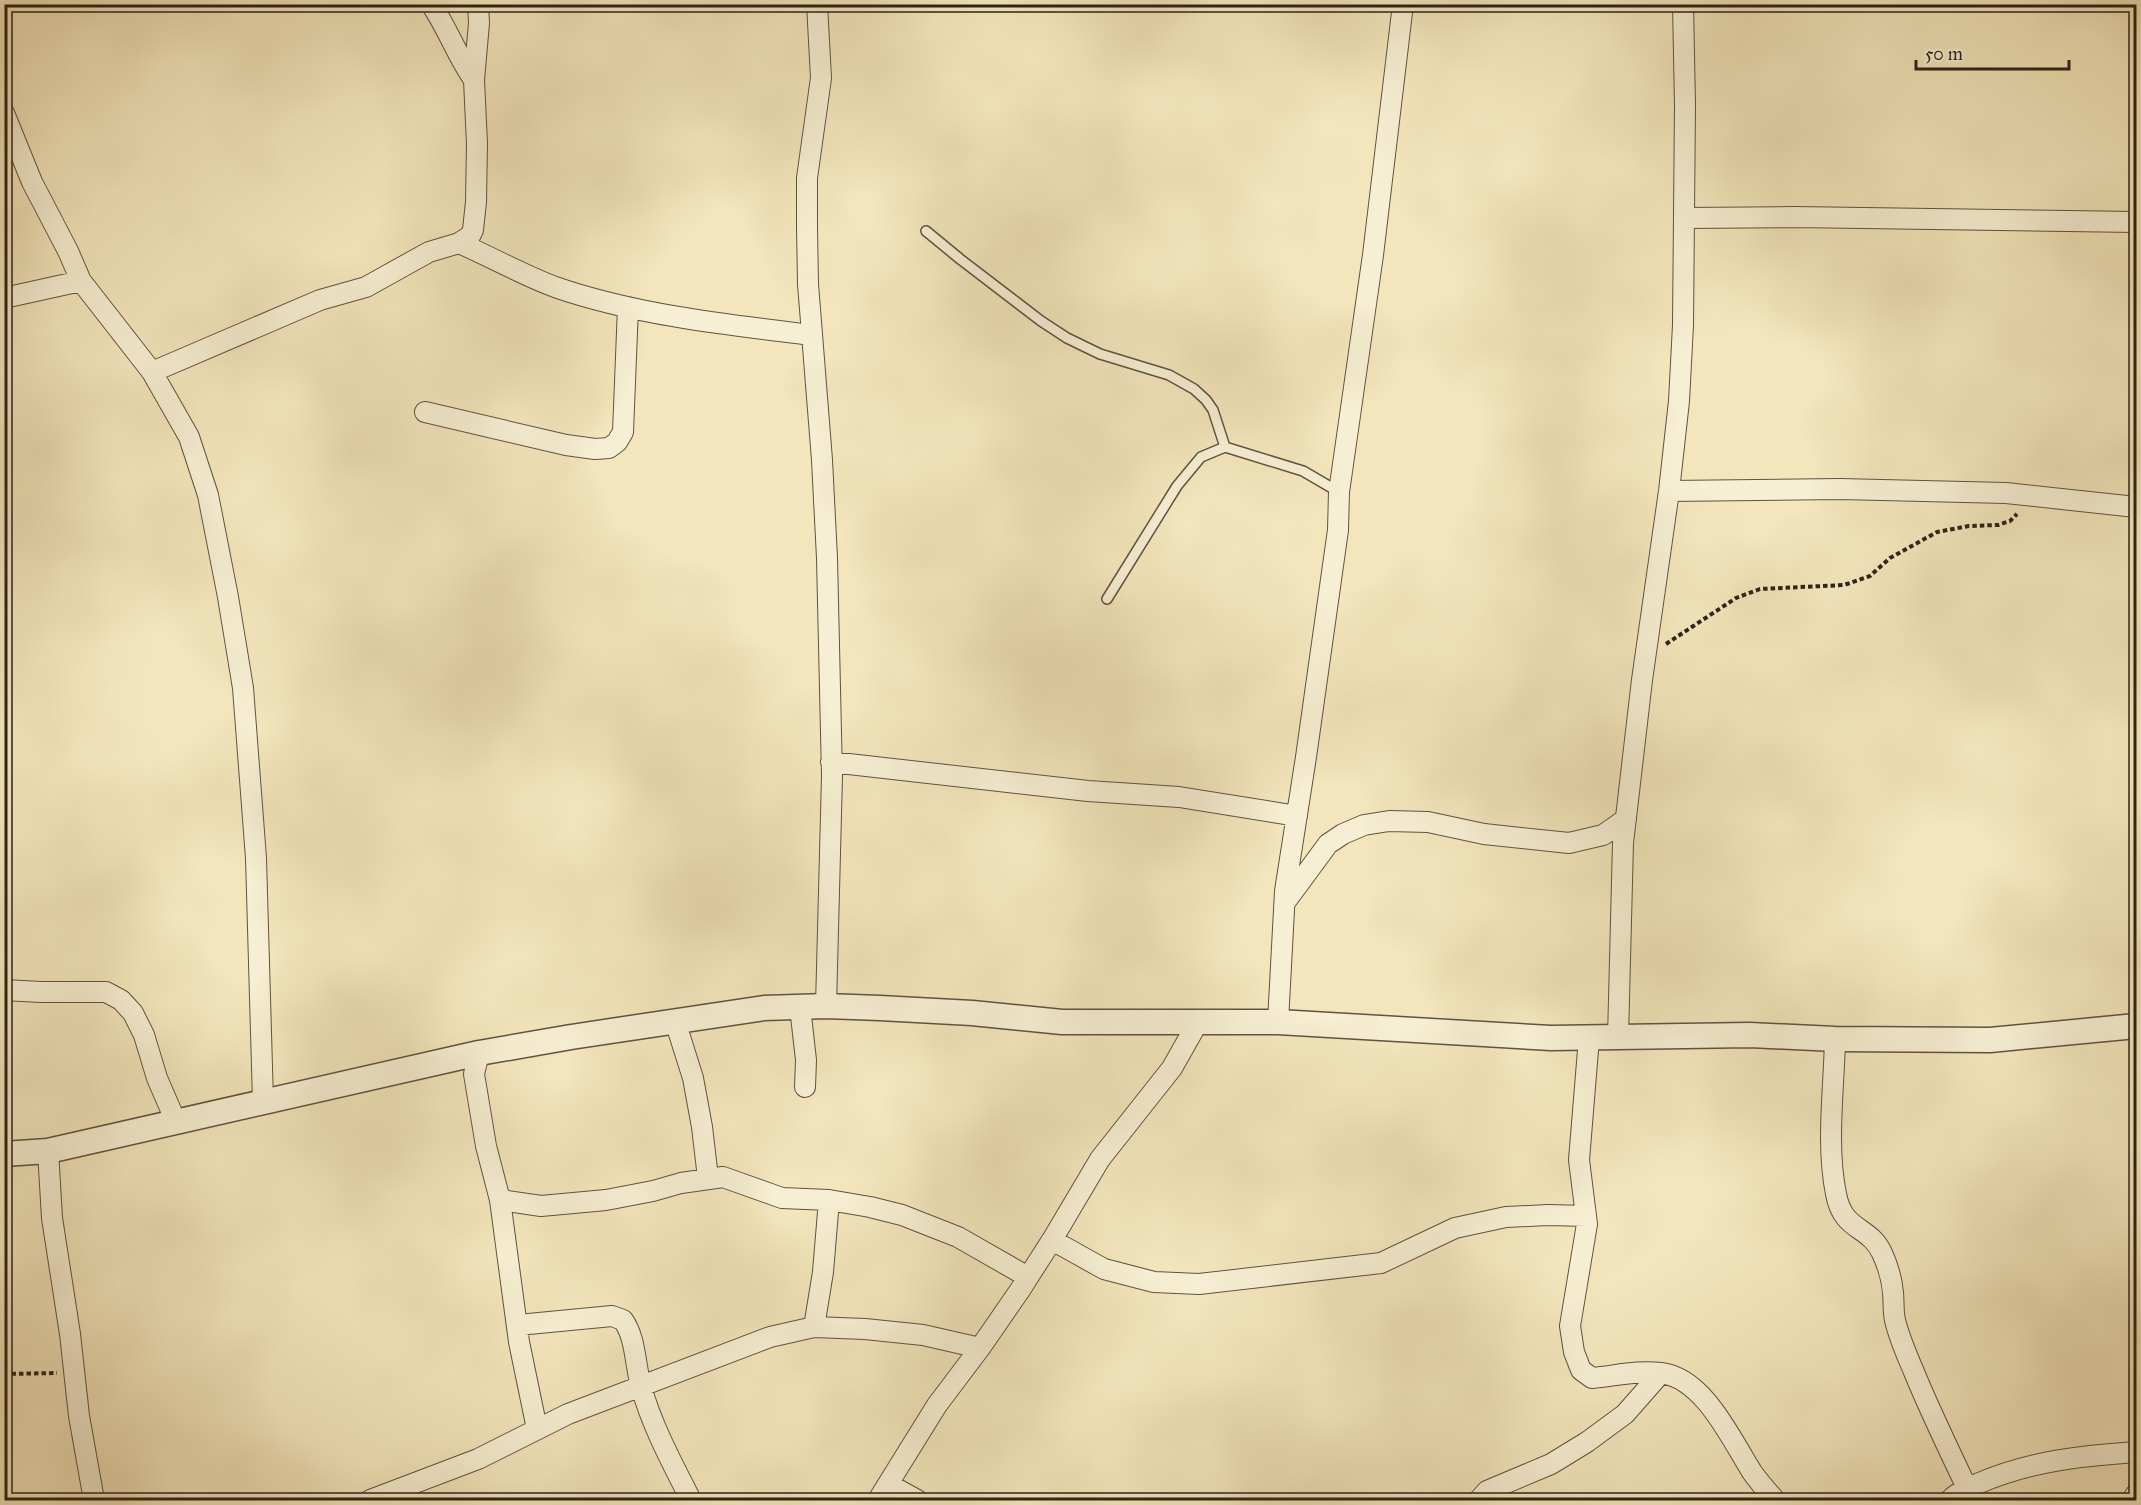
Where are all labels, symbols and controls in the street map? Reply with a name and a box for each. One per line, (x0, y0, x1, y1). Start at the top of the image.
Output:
scale bar (1916, 33, 2069, 71)
text: 50 m (1925, 43, 1963, 65)

